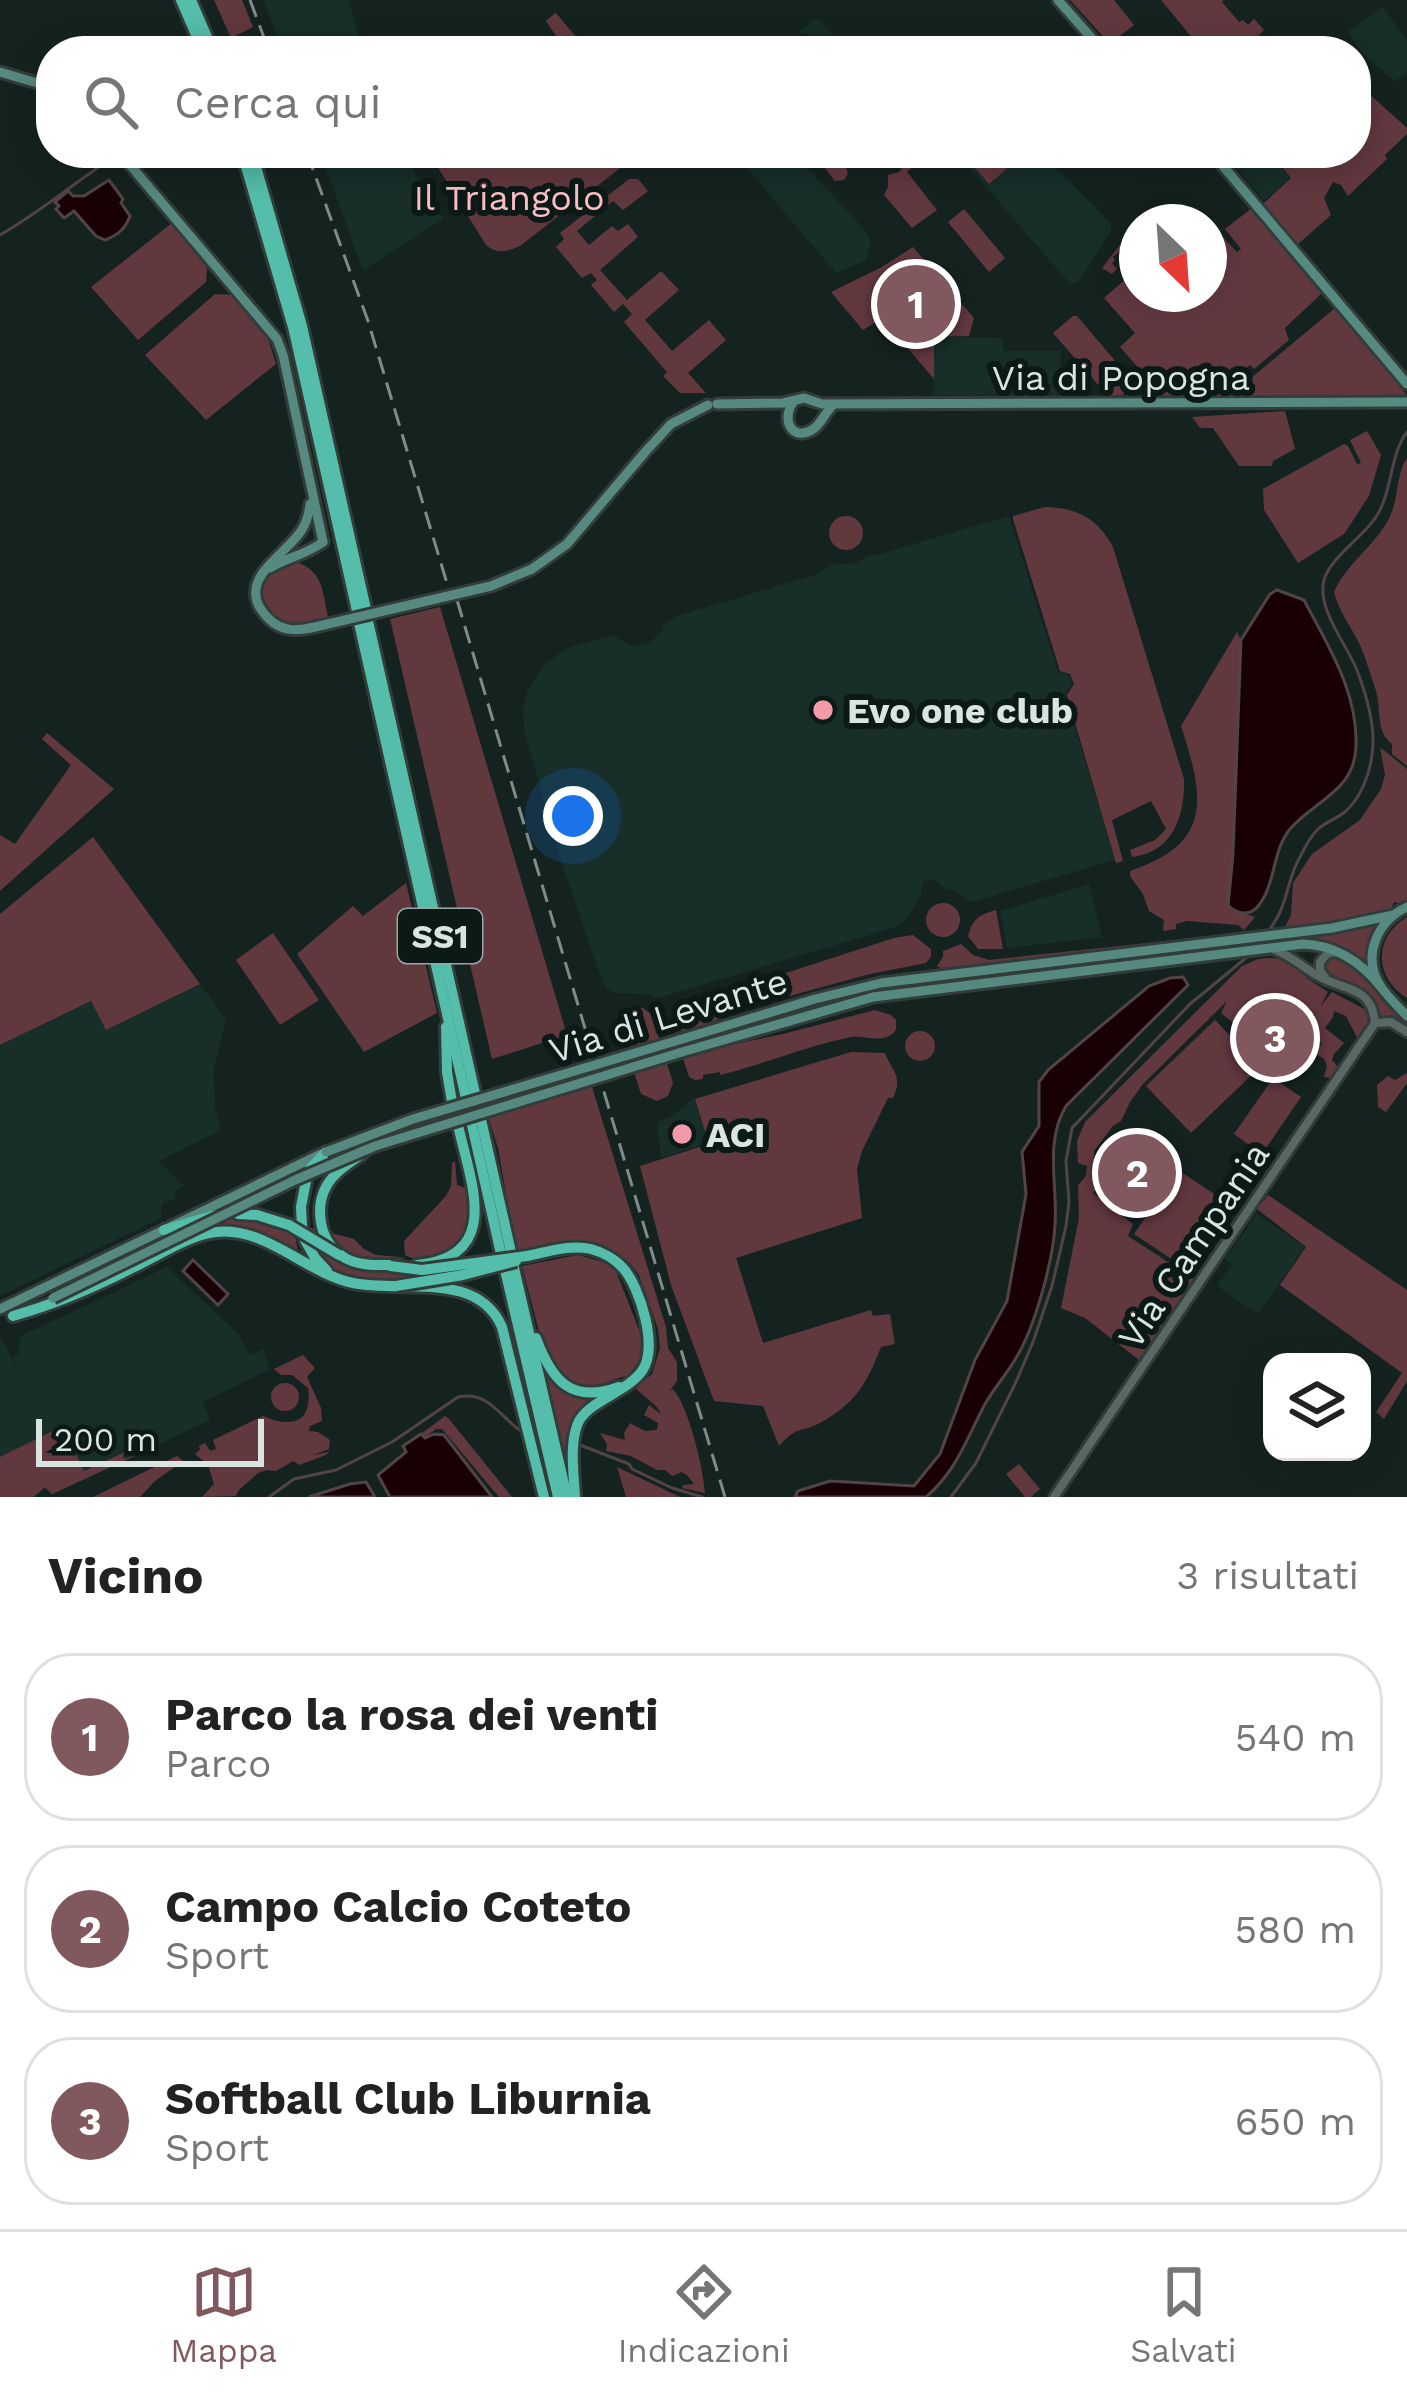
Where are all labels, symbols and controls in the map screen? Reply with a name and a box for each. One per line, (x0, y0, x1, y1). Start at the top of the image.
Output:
search box (36, 36, 1371, 168)
icon: search (78, 69, 144, 135)
text: Cerca qui (174, 76, 381, 129)
park label: Il Triangolo (413, 177, 605, 219)
north arrow (1119, 204, 1227, 312)
pin: 1 (877, 259, 955, 349)
street label: Via di Popogna (992, 357, 1250, 399)
place label: Evo one club (847, 690, 1073, 732)
marker: Evo one club (810, 697, 836, 723)
your location (543, 786, 603, 846)
road number: SS1 (398, 909, 482, 963)
street label: Via di Levante (544, 960, 793, 1072)
pin: 3 (1236, 993, 1314, 1083)
place label: ACI (706, 1114, 765, 1156)
marker: ACI (669, 1121, 695, 1147)
pin: 2 (1098, 1128, 1176, 1218)
street label: Via Campania (1110, 1135, 1278, 1356)
map controls (1263, 1353, 1371, 1461)
button: layers (1263, 1353, 1371, 1461)
scale bar (36, 1413, 264, 1466)
text: 200 m (54, 1420, 157, 1459)
text: Vicino (48, 1546, 204, 1605)
text: 3 risultati (1177, 1553, 1359, 1598)
text: Parco la rosa dei venti (165, 1688, 658, 1741)
text: 1 (82, 1715, 98, 1760)
text: 540 m (1235, 1715, 1356, 1760)
text: Parco (165, 1741, 271, 1786)
text: Campo Calcio Coteto (165, 1880, 631, 1933)
text: 2 (78, 1907, 102, 1952)
text: 580 m (1235, 1907, 1356, 1952)
text: Sport (165, 1933, 269, 1978)
text: Softball Club Liburnia (165, 2072, 651, 2125)
text: 3 (78, 2099, 102, 2144)
text: 650 m (1235, 2099, 1356, 2144)
text: Sport (165, 2125, 269, 2170)
tab: Mappa (170, 2259, 277, 2370)
tab: Indicazioni (618, 2259, 790, 2370)
tab: Salvati (1130, 2259, 1237, 2370)

